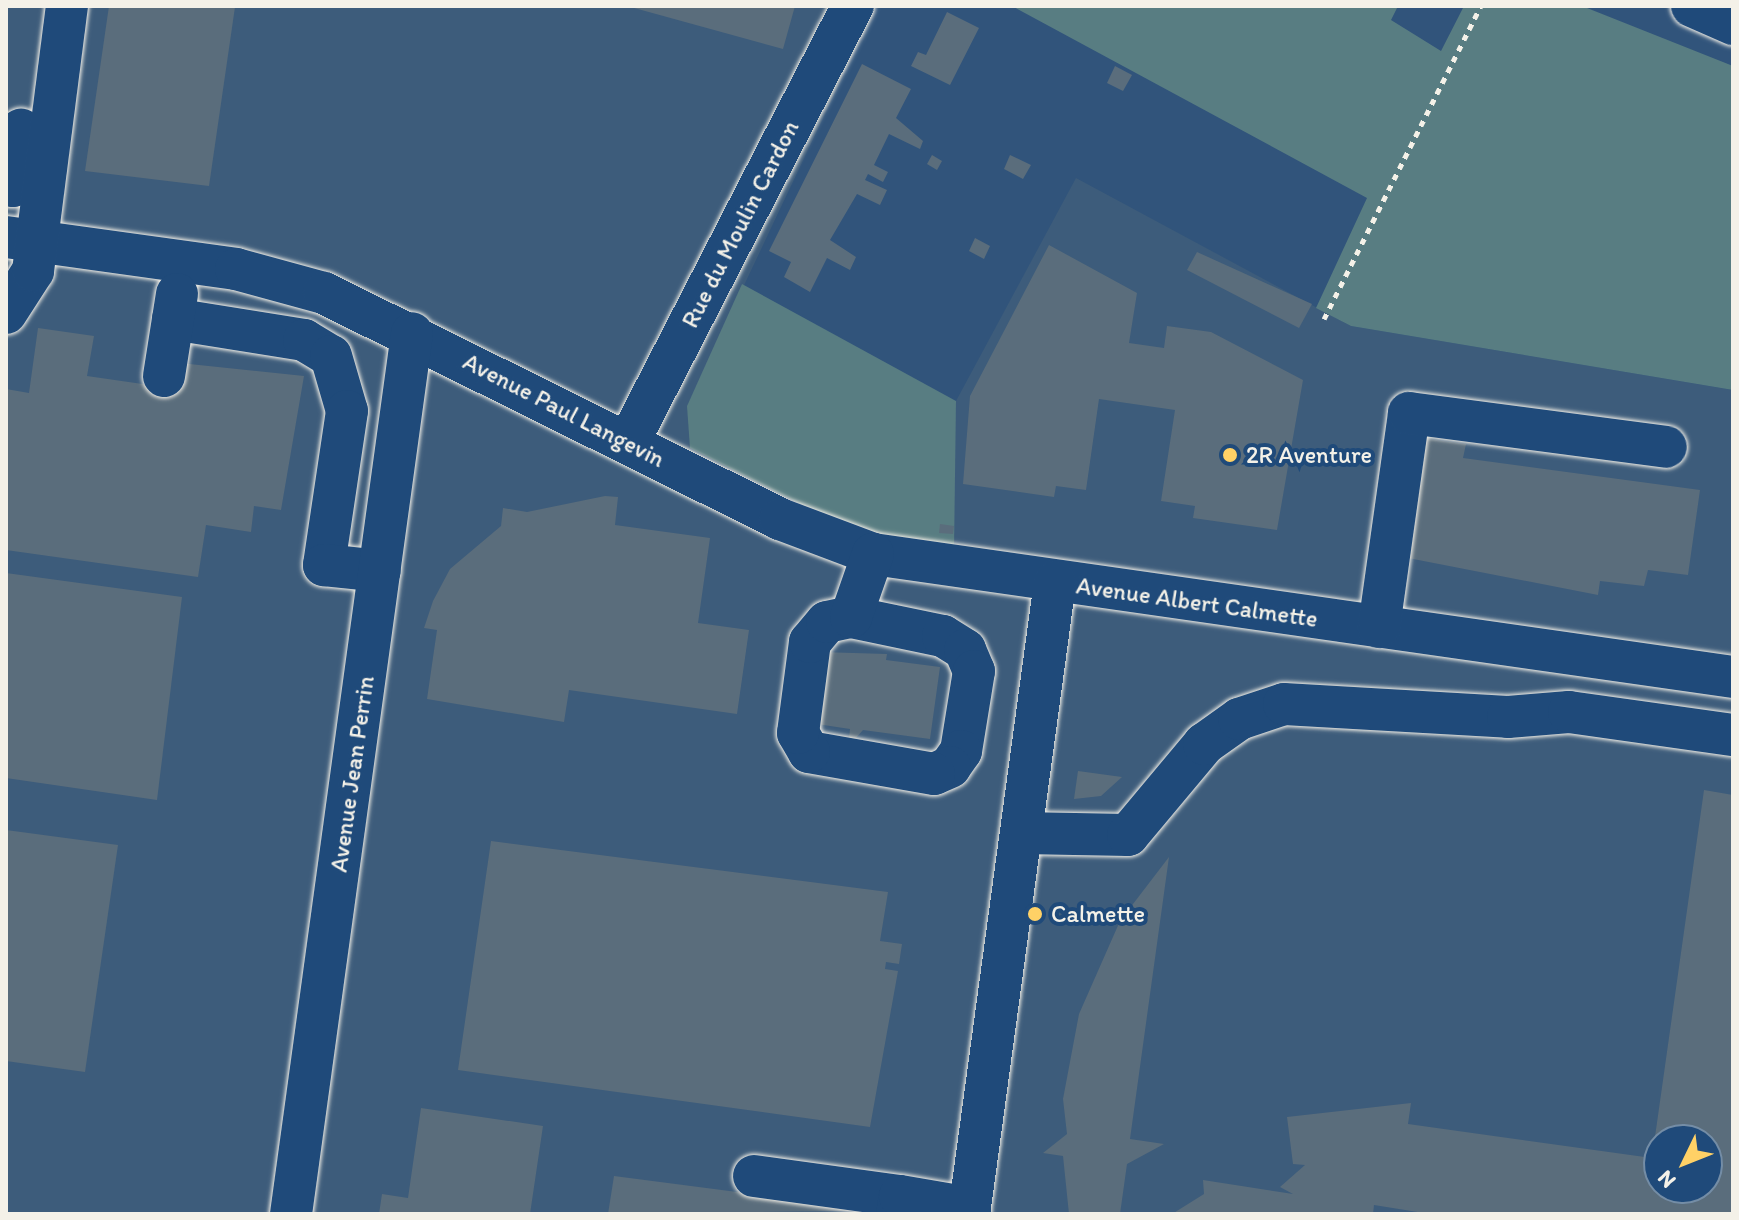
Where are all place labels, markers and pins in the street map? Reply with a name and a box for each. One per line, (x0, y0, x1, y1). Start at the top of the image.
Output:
place label: 2R Aventure (1246, 441, 1372, 469)
marker: 2R Aventure (1221, 446, 1239, 464)
place label: Calmette (1051, 900, 1145, 928)
marker: Calmette (1026, 905, 1044, 923)

